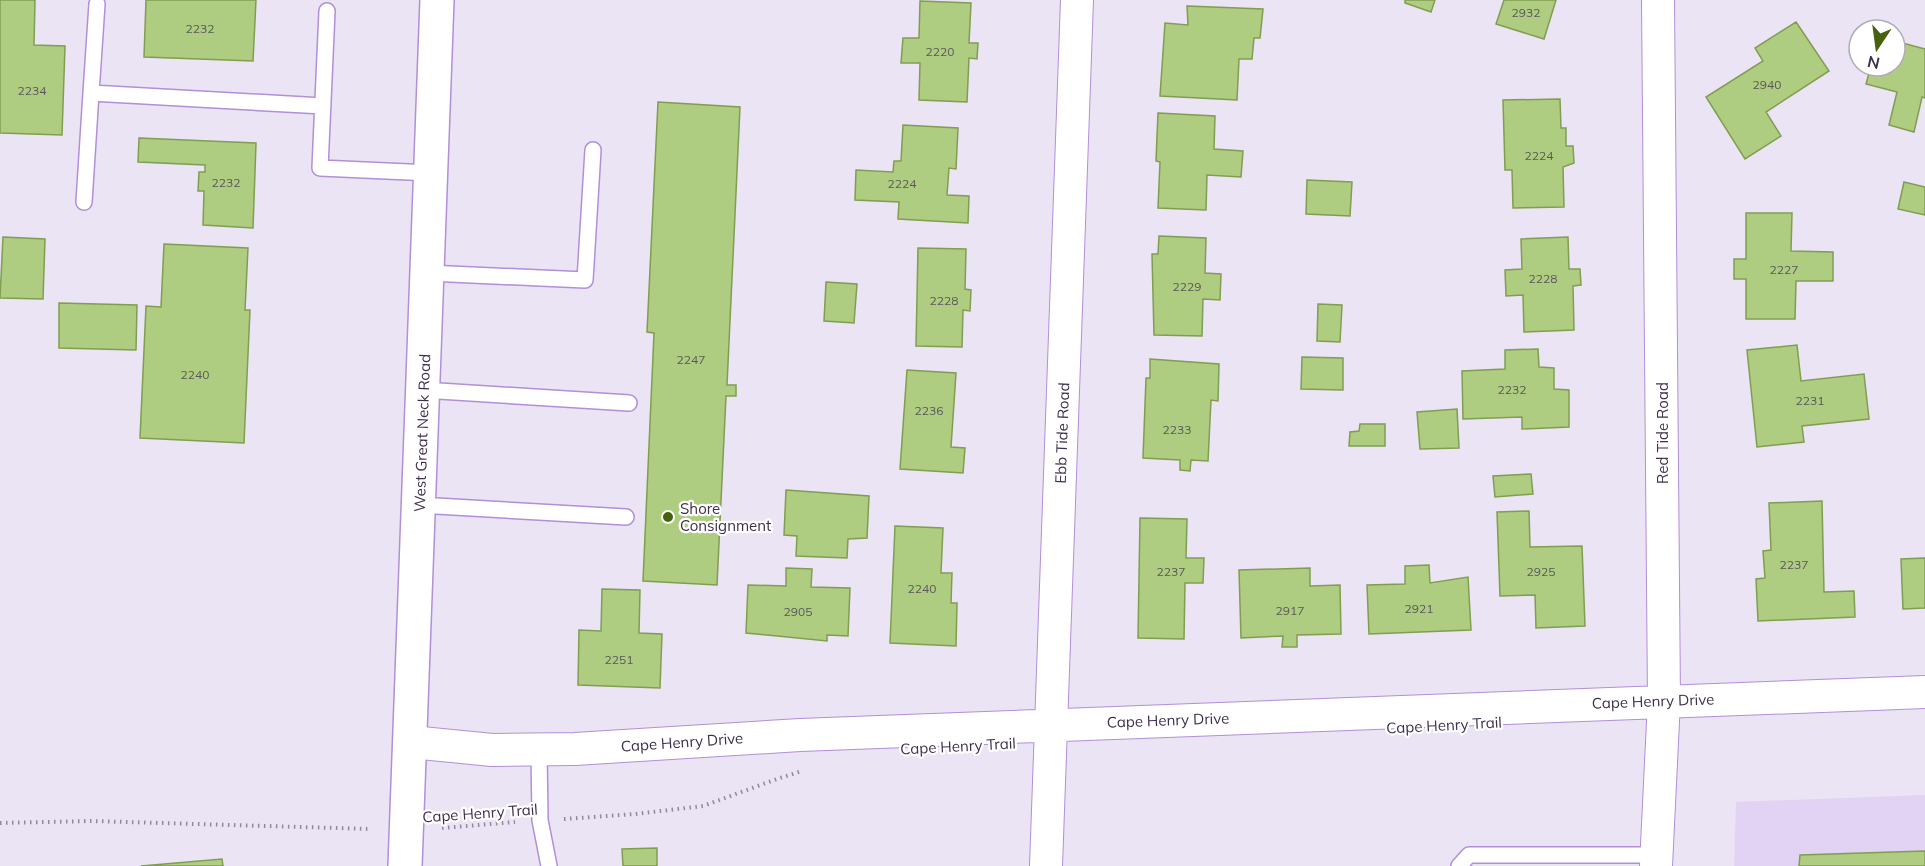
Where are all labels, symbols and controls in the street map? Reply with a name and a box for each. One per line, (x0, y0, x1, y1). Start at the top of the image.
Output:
house number: 2932 (1512, 5, 1540, 20)
north arrow (1847, 18, 1907, 78)
house number: 2232 (186, 21, 214, 36)
house number: 2220 (926, 44, 954, 59)
text: N (1865, 52, 1882, 74)
house number: 2940 (1753, 77, 1781, 92)
house number: 2234 (18, 83, 46, 98)
house number: 2224 (1525, 148, 1553, 163)
house number: 2232 (212, 175, 240, 190)
house number: 2224 (888, 176, 916, 191)
house number: 2227 (1770, 262, 1798, 277)
house number: 2228 (1529, 271, 1557, 286)
house number: 2229 (1173, 279, 1201, 294)
house number: 2228 (930, 293, 958, 308)
house number: 2247 (677, 352, 705, 367)
street label: West Great Neck Road (410, 354, 434, 512)
house number: 2240 (181, 367, 209, 382)
street label: Ebb Tide Road (1051, 382, 1073, 484)
house number: 2232 (1498, 382, 1526, 397)
street label: Red Tide Road (1653, 382, 1672, 484)
house number: 2231 (1796, 393, 1824, 408)
house number: 2236 (915, 403, 943, 418)
house number: 2233 (1163, 422, 1191, 437)
place label: Shore Consignment (680, 499, 771, 535)
marker: Shore Consignment (661, 510, 675, 524)
house number: 2237 (1780, 557, 1808, 572)
house number: 2237 (1157, 564, 1185, 579)
house number: 2925 (1527, 564, 1555, 579)
house number: 2240 (908, 581, 936, 596)
house number: 2921 (1405, 601, 1433, 616)
house number: 2917 (1276, 603, 1304, 618)
house number: 2905 (784, 604, 812, 619)
house number: 2251 (605, 652, 633, 667)
street label: Cape Henry Drive (1591, 689, 1715, 713)
street label: Cape Henry Drive (1106, 708, 1230, 732)
street label: Cape Henry Trail (1386, 712, 1502, 738)
street label: Cape Henry Drive (620, 728, 744, 756)
street label: Cape Henry Trail (900, 733, 1016, 759)
street label: Cape Henry Trail (422, 799, 538, 827)

